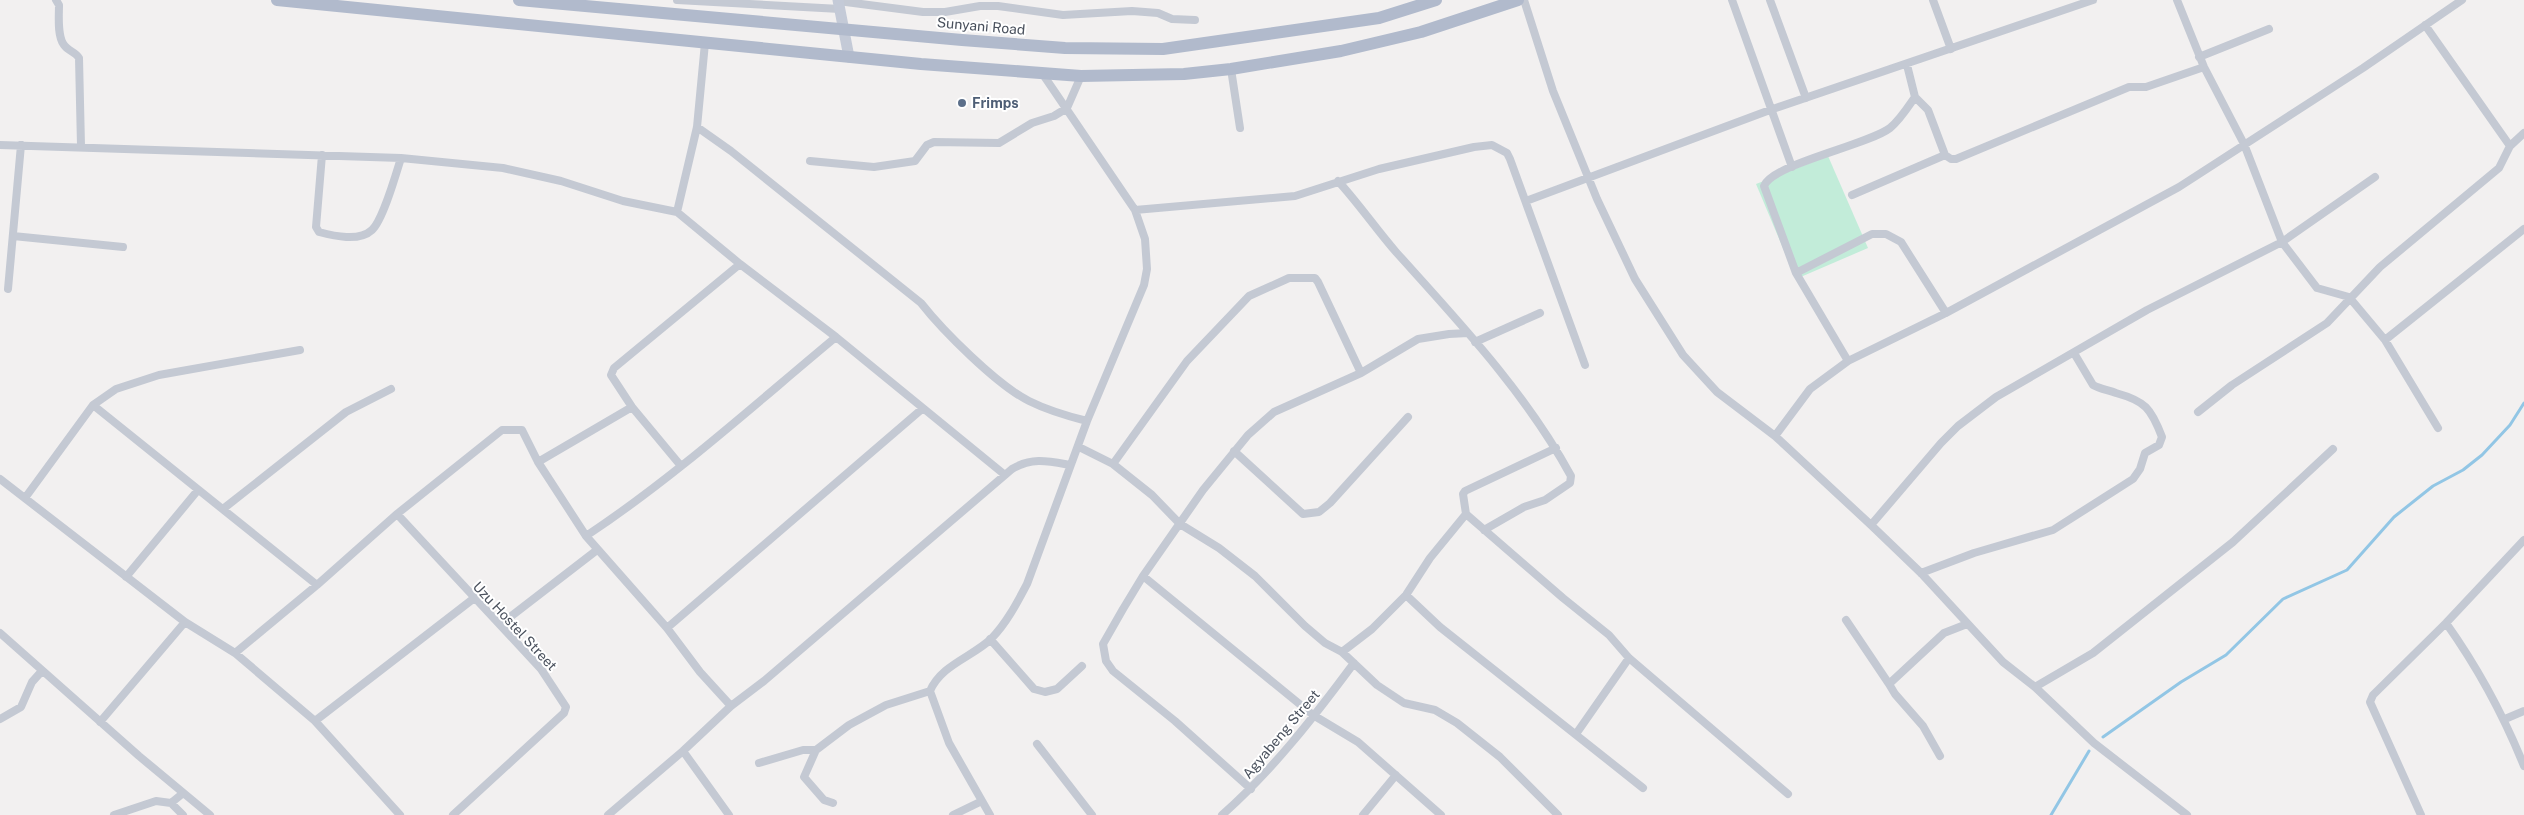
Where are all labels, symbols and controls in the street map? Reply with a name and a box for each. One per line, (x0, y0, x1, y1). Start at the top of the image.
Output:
street label: Sunyani Road (936, 14, 1026, 38)
place label: Frimps (972, 95, 1019, 111)
marker: Frimps (956, 97, 968, 109)
street label: Uzu Hostel Street (470, 578, 560, 674)
street label: Agyabeng Street (1239, 686, 1323, 782)

